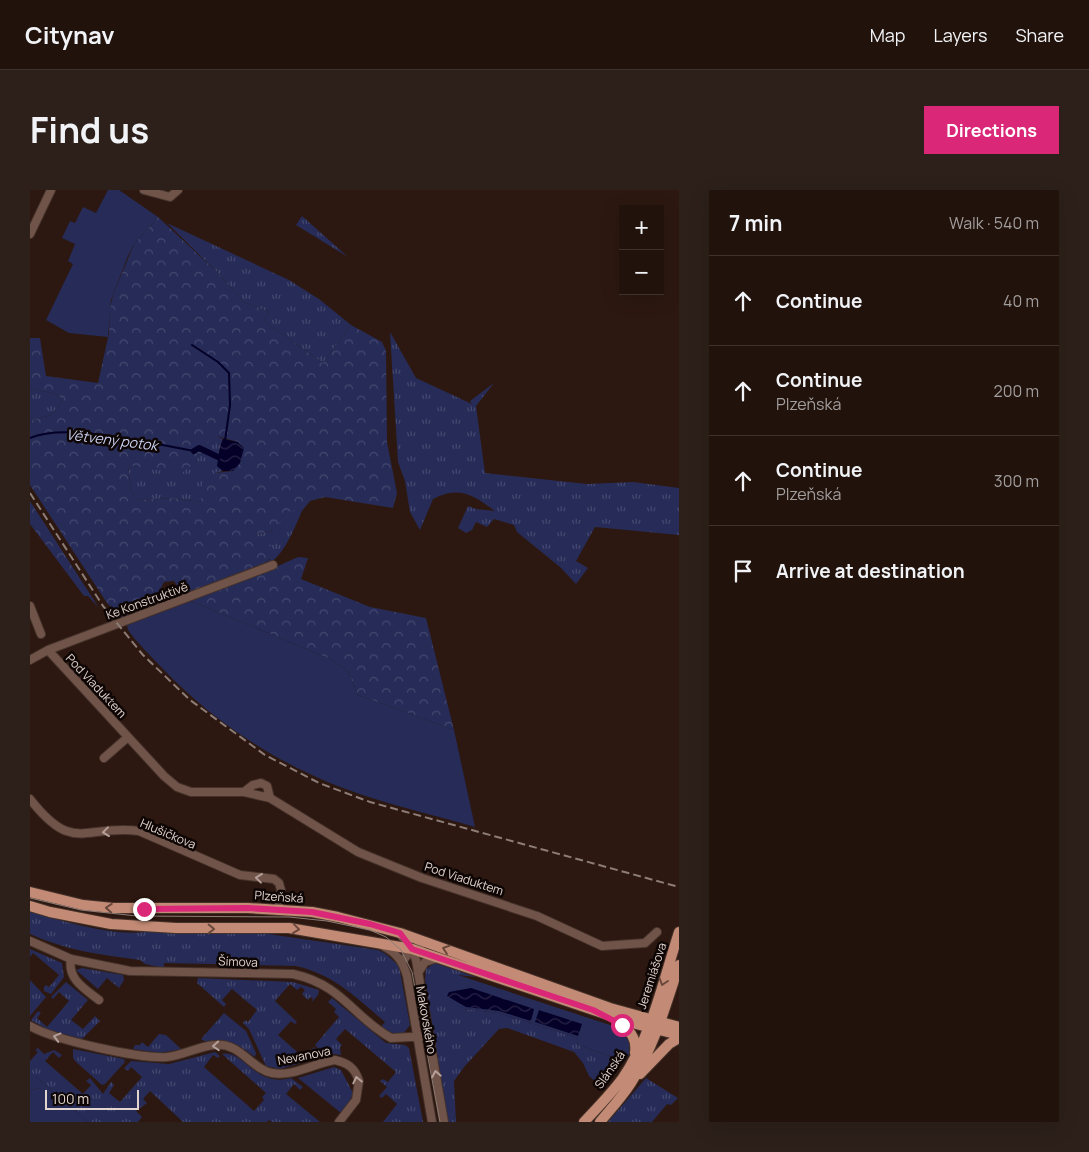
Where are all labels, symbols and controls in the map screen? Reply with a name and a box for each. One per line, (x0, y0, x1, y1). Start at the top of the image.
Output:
text: Citynav (25, 18, 115, 51)
text: Map (870, 23, 905, 47)
text: Layers (933, 23, 987, 47)
text: Share (1015, 23, 1064, 47)
text: Find us (30, 106, 149, 154)
button: Directions (924, 106, 1059, 154)
map controls (619, 205, 664, 295)
button: + (619, 205, 664, 250)
text: 7 min (729, 209, 782, 237)
text: Walk · 540 m (949, 212, 1039, 234)
button: − (619, 250, 664, 295)
icon: ahead (729, 287, 757, 315)
text: Continue (776, 288, 862, 314)
text: 40 m (1003, 290, 1039, 312)
text: Continue (776, 367, 862, 393)
icon: ahead (729, 377, 757, 405)
text: 200 m (994, 380, 1039, 402)
text: Plzeňská (776, 393, 841, 415)
water label: Větvený potok (65, 424, 161, 455)
text: Continue (776, 457, 862, 483)
icon: ahead (729, 467, 757, 495)
text: 300 m (994, 470, 1039, 492)
text: Plzeňská (776, 483, 841, 505)
icon: arrive (729, 557, 757, 585)
text: Arrive at destination (776, 558, 965, 584)
street label: Ke Konstruktivě (103, 578, 190, 623)
street label: Pod Viaduktem (62, 650, 131, 721)
street label: Hlušičkova (138, 814, 199, 853)
one-way arrow (102, 826, 110, 837)
street label: Pod Viaduktem (423, 858, 506, 899)
one-way arrow (255, 873, 263, 884)
street label: Plzeňská (254, 886, 304, 907)
route end (133, 898, 156, 921)
one-way arrow (105, 902, 113, 913)
one-way arrow (292, 923, 300, 934)
one-way arrow (208, 924, 216, 934)
street label: Jeremiášova (633, 940, 670, 1011)
one-way arrow (442, 945, 451, 955)
street label: Šímova (218, 952, 258, 971)
one-way arrow (659, 977, 669, 985)
street label: Makovského (412, 985, 441, 1055)
route start (611, 1014, 634, 1037)
one-way arrow (53, 1033, 61, 1043)
one-way arrow (212, 1041, 220, 1052)
street label: Nevanova (276, 1042, 332, 1069)
street label: Slánská (590, 1047, 629, 1092)
one-way arrow (432, 1070, 442, 1078)
one-way arrow (352, 1076, 363, 1084)
scale bar (45, 1087, 139, 1110)
text: 100 m (52, 1089, 89, 1108)

